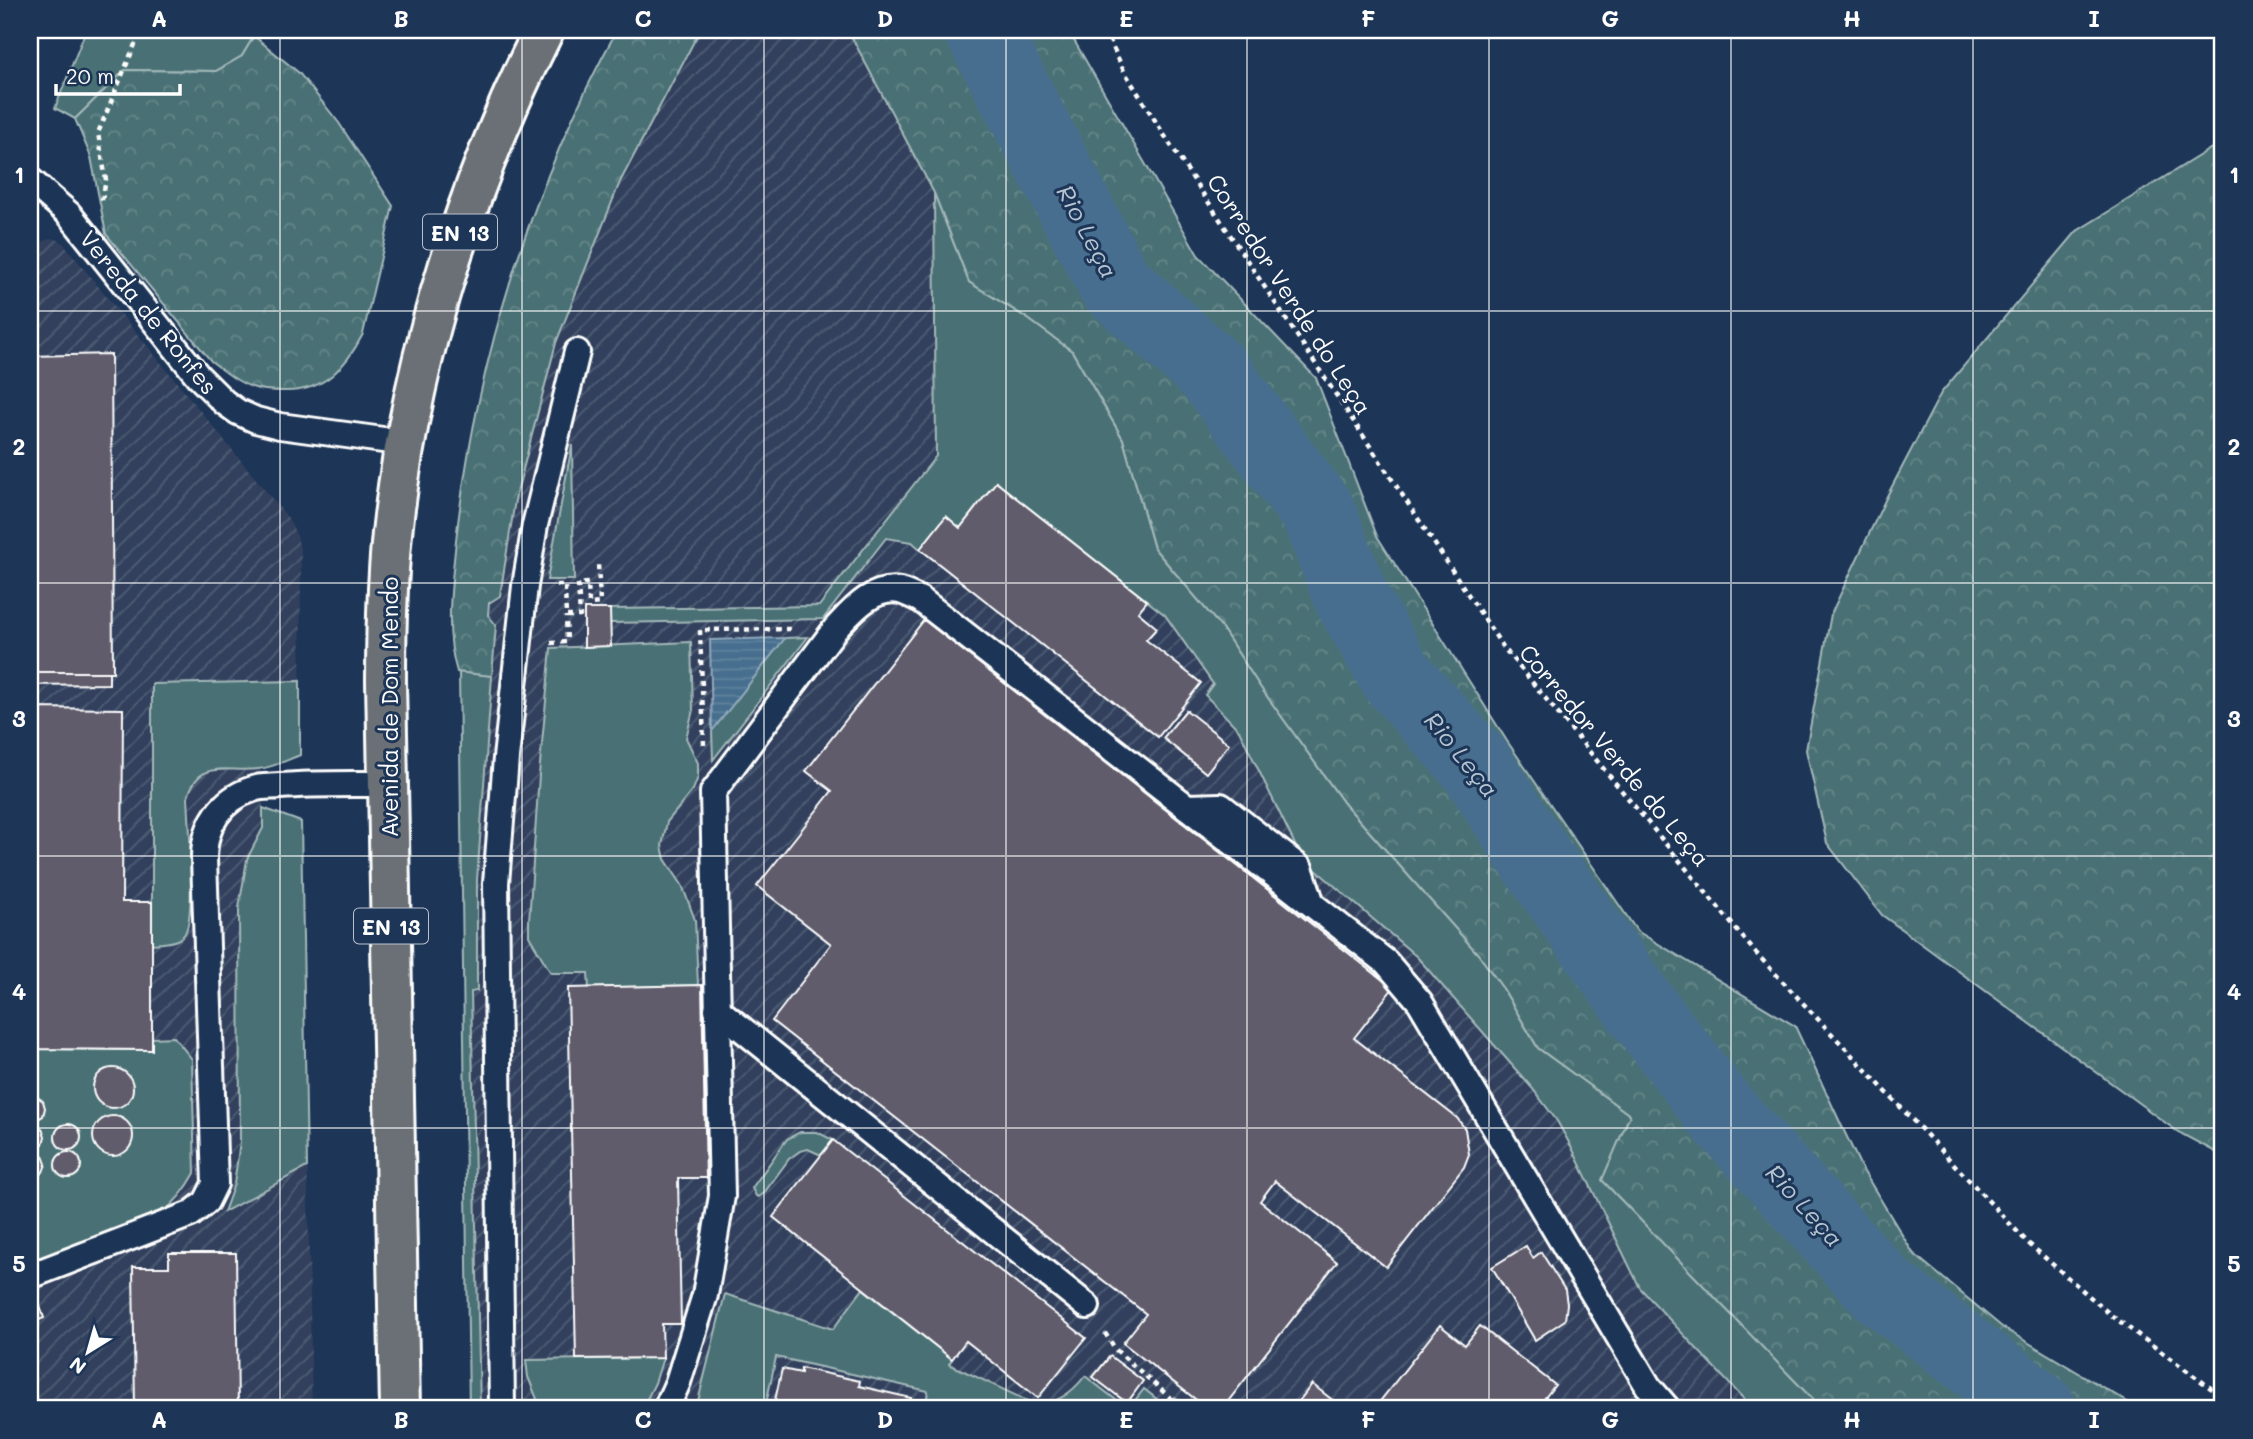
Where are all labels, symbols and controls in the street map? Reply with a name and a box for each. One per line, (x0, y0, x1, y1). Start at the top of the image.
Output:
text: A (151, 3, 167, 33)
text: B (393, 3, 409, 33)
text: C (634, 3, 652, 33)
text: D (877, 3, 893, 33)
text: E (1119, 3, 1133, 33)
text: F (1361, 3, 1375, 33)
text: G (1601, 3, 1619, 33)
text: H (1843, 3, 1861, 33)
text: I (2088, 3, 2100, 33)
scale bar (56, 52, 180, 96)
text: 20 m (66, 62, 114, 89)
text: 1 (14, 159, 24, 189)
text: 1 (2229, 159, 2239, 189)
street label: Corredor Verde do Leça (1201, 168, 1379, 420)
water label: Rio Leça (1051, 179, 1125, 283)
road number: EN 13 (423, 215, 497, 250)
street label: Vereda de Ronfes (74, 224, 224, 400)
text: 2 (13, 431, 25, 461)
text: 2 (2228, 431, 2240, 461)
street label: Avenida de Dom Mendo (374, 577, 404, 837)
street label: Corredor Verde do Leça (1513, 638, 1717, 872)
text: 3 (12, 703, 26, 733)
text: 3 (2227, 703, 2241, 733)
water label: Rio Leça (1418, 705, 1506, 803)
road number: EN 13 (354, 908, 428, 944)
text: 4 (12, 976, 26, 1006)
text: 4 (2227, 976, 2241, 1006)
water label: Rio Leça (1760, 1157, 1850, 1253)
text: 5 (12, 1248, 26, 1278)
text: 5 (2227, 1248, 2241, 1278)
north arrow (52, 1316, 122, 1386)
text: N (64, 1352, 91, 1380)
text: A (151, 1404, 167, 1434)
text: B (393, 1404, 409, 1434)
text: C (634, 1404, 652, 1434)
text: D (877, 1404, 893, 1434)
text: E (1119, 1404, 1133, 1434)
text: F (1361, 1404, 1375, 1434)
text: G (1601, 1404, 1619, 1434)
text: H (1843, 1404, 1861, 1434)
text: I (2088, 1404, 2100, 1434)

